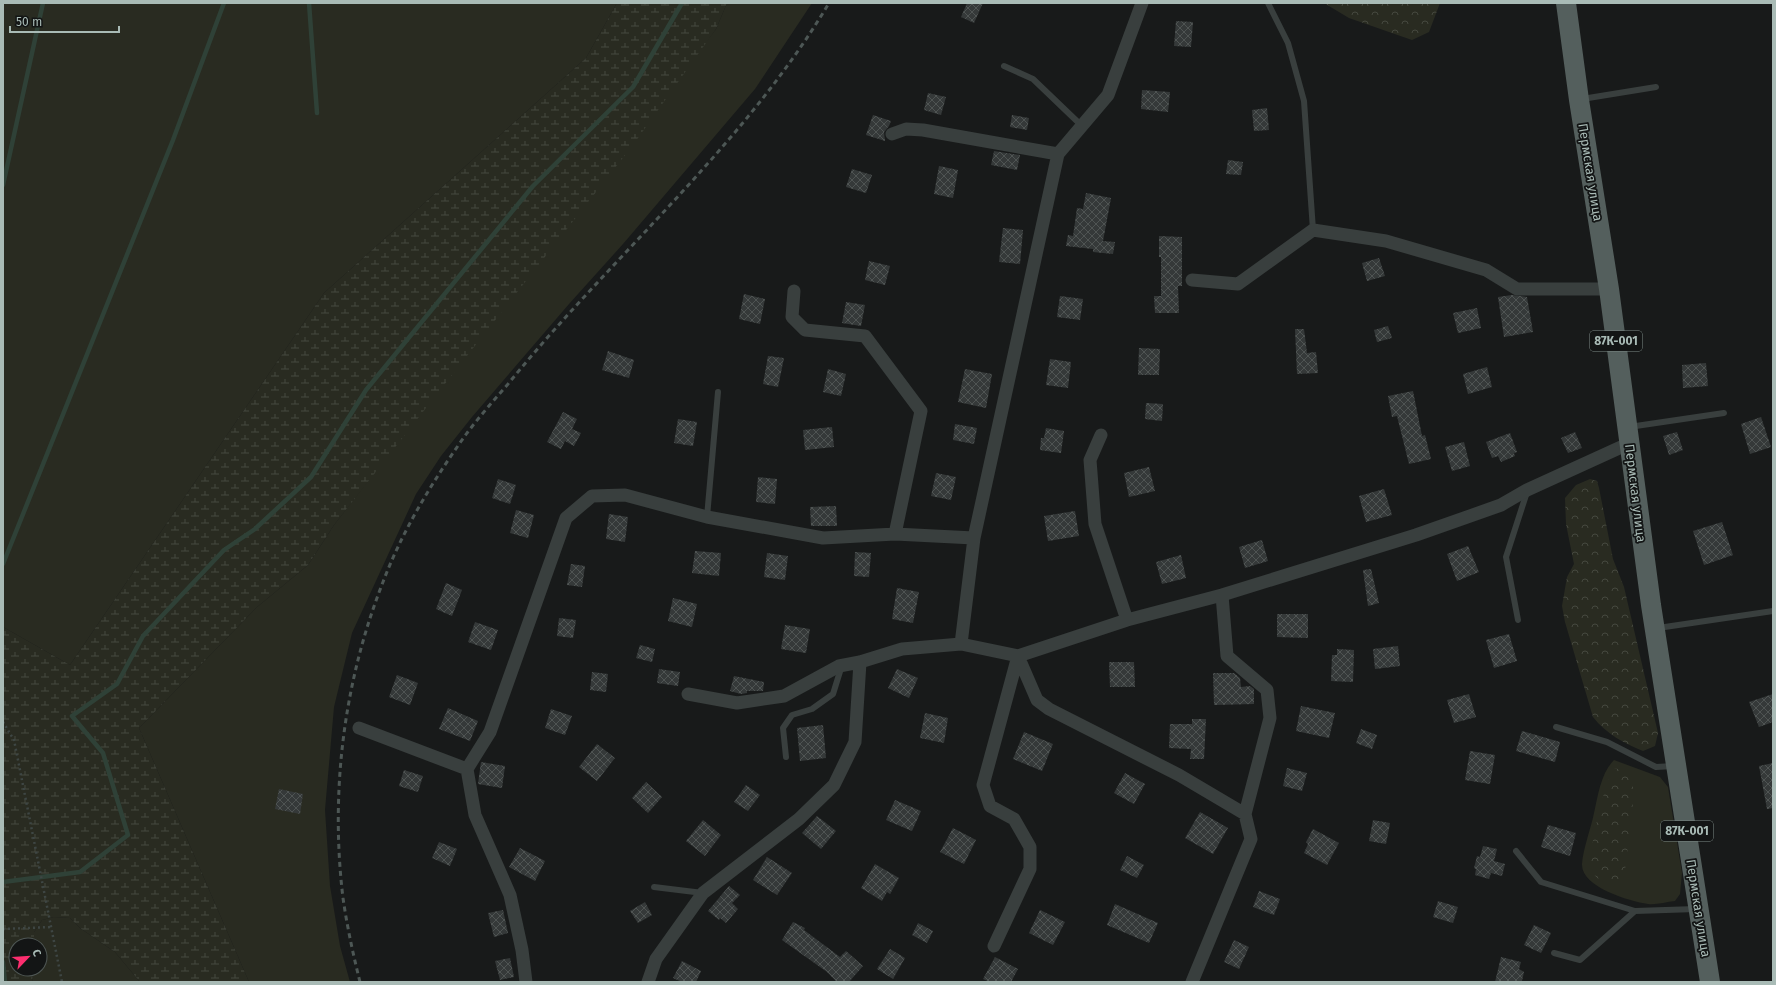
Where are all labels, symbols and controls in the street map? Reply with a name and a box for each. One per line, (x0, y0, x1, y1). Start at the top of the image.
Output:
scale bar (10, 8, 119, 34)
text: 50 m (16, 15, 42, 29)
street label: Пермская улица (1575, 122, 1606, 222)
road number: 87К-001 (1590, 331, 1642, 351)
street label: Пермская улица (1622, 443, 1649, 543)
road number: 87К-001 (1661, 821, 1713, 841)
street label: Пермская улица (1683, 858, 1714, 958)
north arrow (8, 937, 48, 977)
text: С (29, 947, 44, 959)

